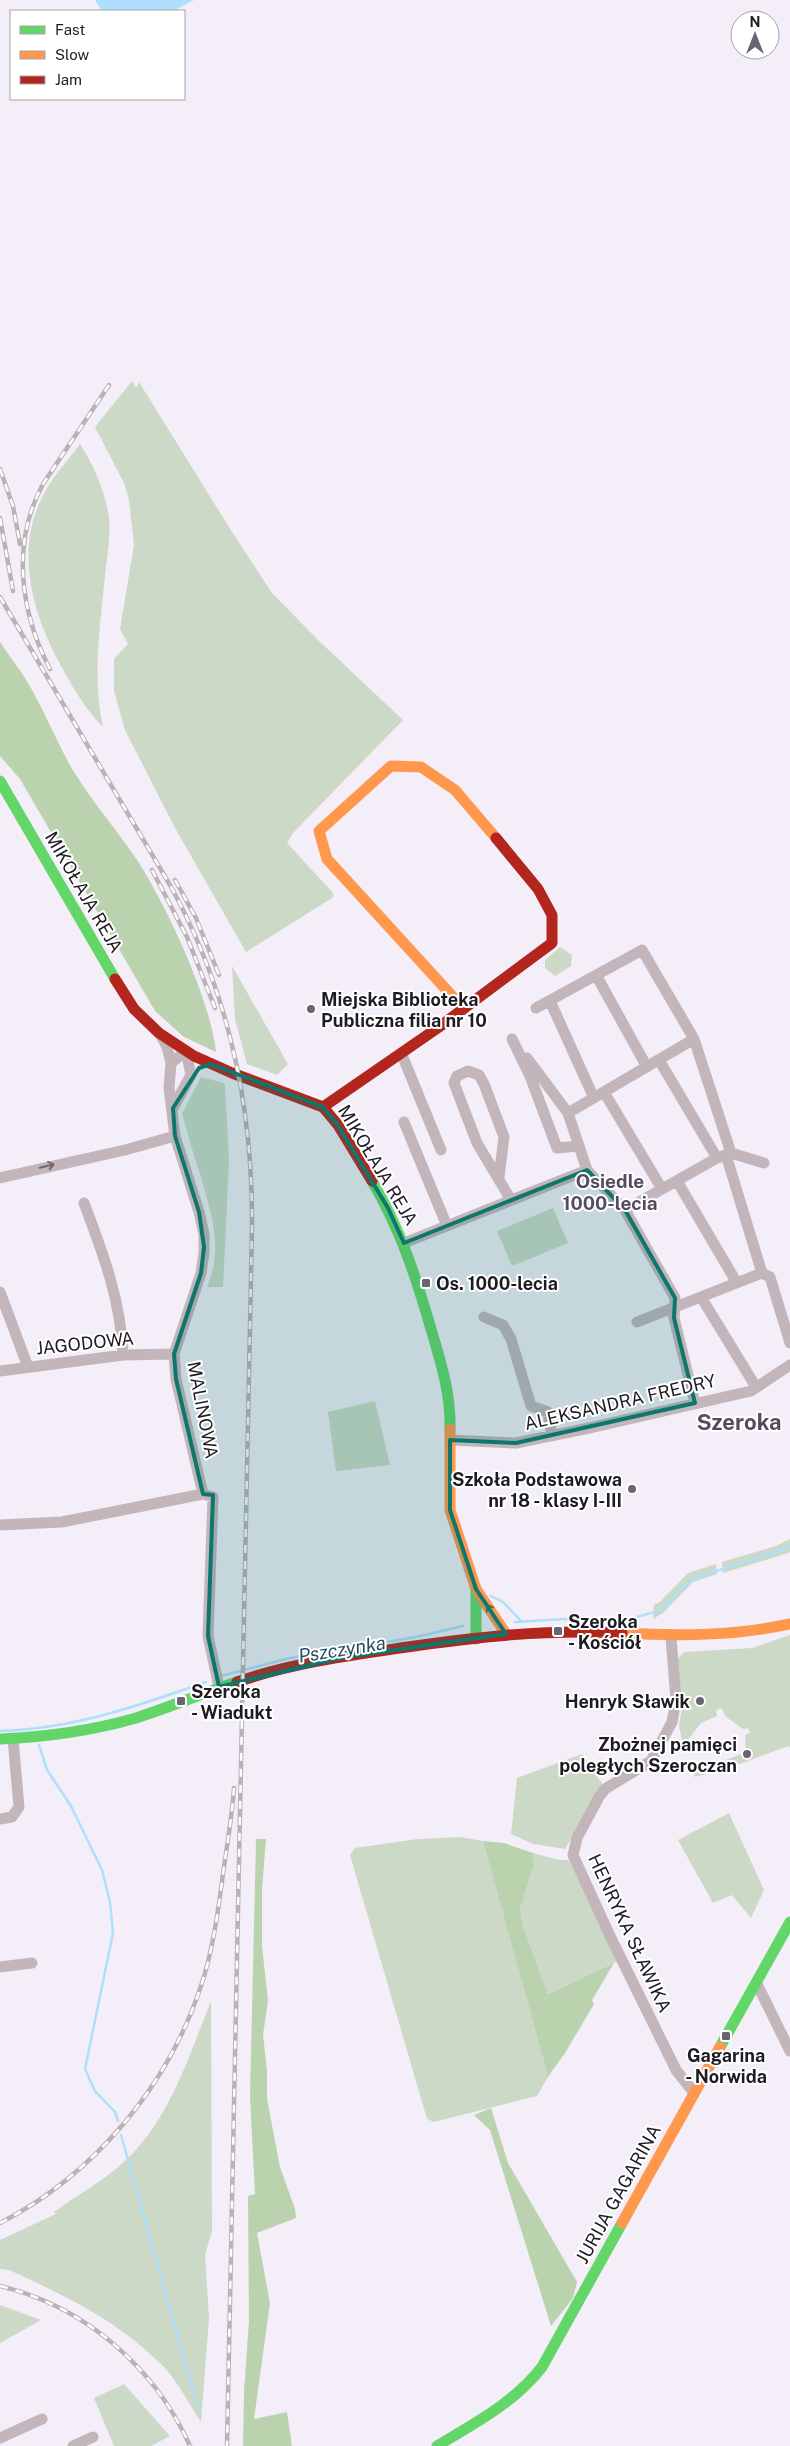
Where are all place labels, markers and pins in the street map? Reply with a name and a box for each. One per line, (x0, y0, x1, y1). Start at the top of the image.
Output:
place label: Miejska Biblioteka Publiczna filia nr 10 (321, 989, 487, 1031)
marker: Miejska Biblioteka Publiczna filia nr 10 (305, 1003, 317, 1015)
place label: Os. 1000-lecia (436, 1273, 558, 1294)
marker: Os. 1000-lecia (420, 1277, 432, 1289)
place label: Szkoła Podstawowa nr 18 - klasy I-III (452, 1469, 622, 1511)
marker: Szkoła Podstawowa nr 18 - klasy I-III (626, 1483, 638, 1495)
place label: Szeroka - Kościół (568, 1611, 642, 1653)
marker: Szeroka - Kościół (552, 1625, 564, 1637)
place label: Szeroka - Wiadukt (191, 1681, 273, 1723)
place label: Henryk Sławik (565, 1691, 691, 1712)
marker: Szeroka - Wiadukt (175, 1695, 187, 1707)
marker: Henryk Sławik (694, 1695, 706, 1707)
place label: Zbożnej pamięci poległych Szeroczan (559, 1734, 737, 1776)
marker: Zbożnej pamięci poległych Szeroczan (741, 1748, 753, 1760)
marker: Gagarina - Norwida (720, 2030, 732, 2042)
place label: Gagarina - Norwida (685, 2045, 767, 2087)

